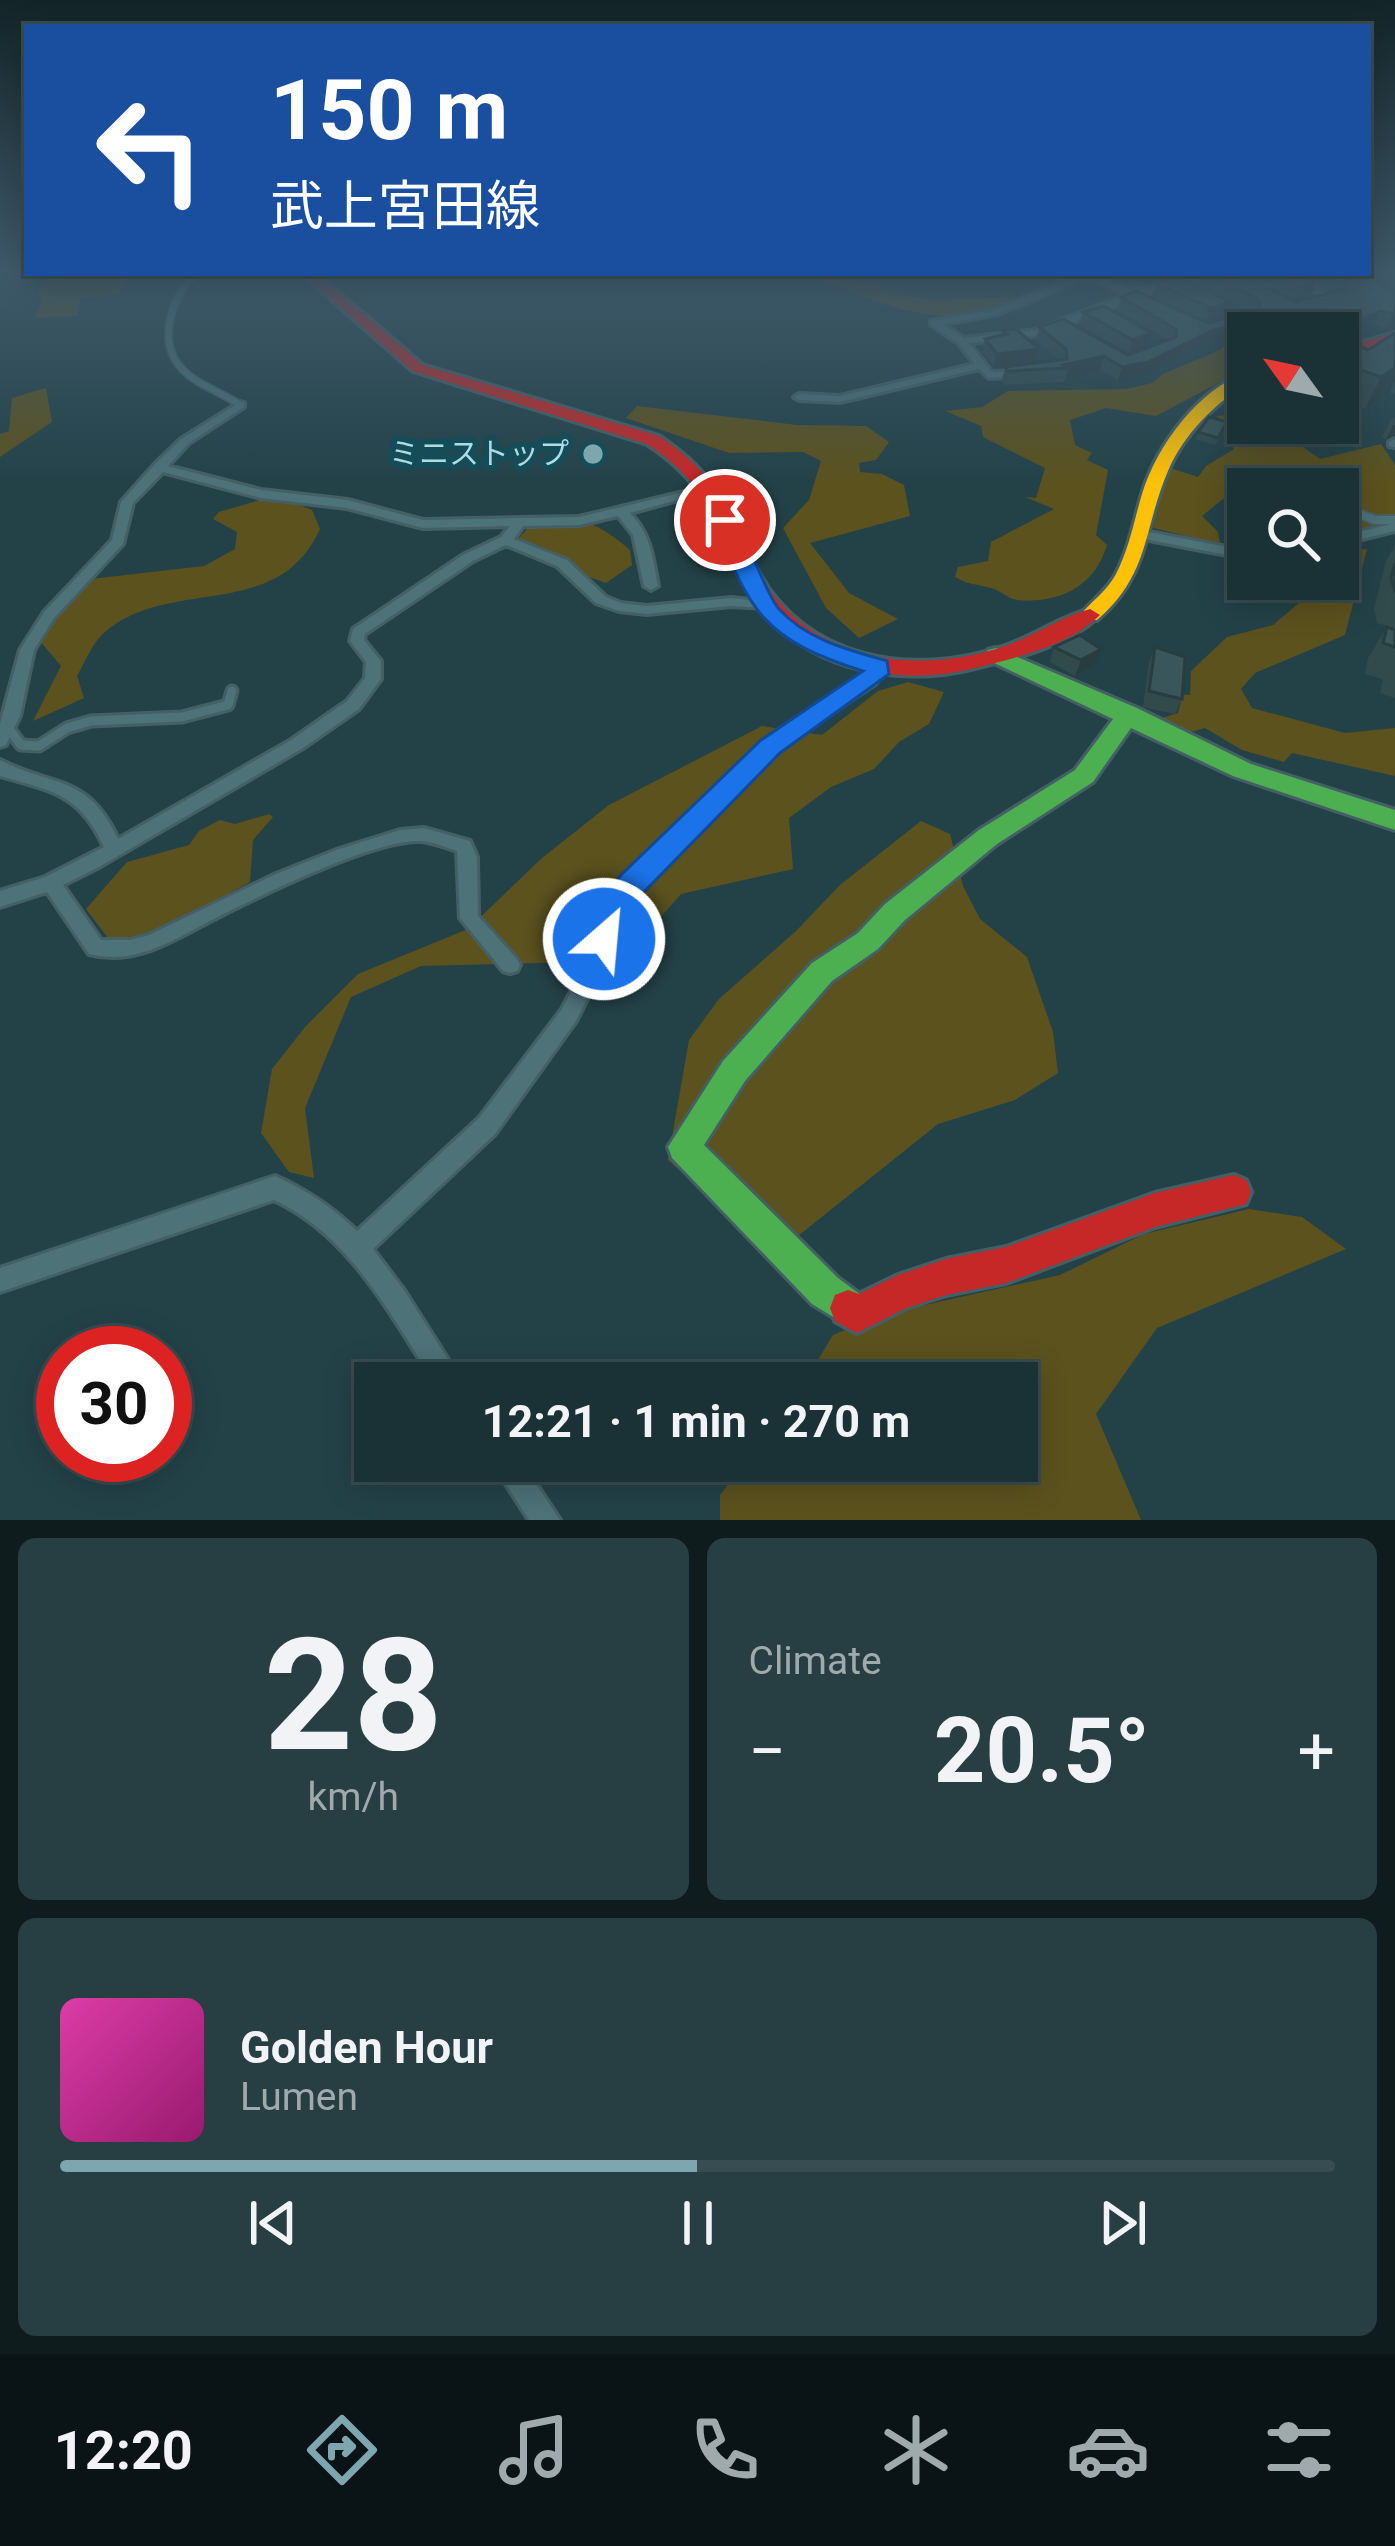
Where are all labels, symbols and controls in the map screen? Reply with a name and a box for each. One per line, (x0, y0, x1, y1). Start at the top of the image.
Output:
text: 150 m (270, 61, 508, 160)
icon: left (72, 72, 228, 228)
text: 武上宮田線 (270, 175, 540, 238)
north arrow (1227, 312, 1359, 444)
map controls (1227, 312, 1359, 600)
place label: ミニストップ (389, 436, 569, 471)
marker: ミニストップ (580, 441, 606, 467)
button: search (1227, 468, 1359, 600)
pin (674, 469, 776, 571)
icon: arrive (692, 487, 758, 553)
position arrow (541, 876, 667, 1002)
speed limit sign: 30 (36, 1326, 192, 1482)
text: 12:21 · 1 min · 270 m (482, 1395, 910, 1448)
text: 28 (264, 1604, 443, 1787)
text: Climate (749, 1638, 882, 1684)
text: 20.5° (934, 1699, 1150, 1804)
text: − (749, 1713, 786, 1790)
text: + (1298, 1713, 1335, 1790)
text: km/h (307, 1774, 399, 1820)
text: Golden Hour (240, 2021, 493, 2074)
text: Lumen (240, 2074, 358, 2120)
icon: previous (240, 2190, 306, 2256)
icon: pause (665, 2190, 731, 2256)
icon: next (1090, 2190, 1156, 2256)
icon: directions (300, 2408, 384, 2492)
icon: music (492, 2408, 576, 2492)
icon: phone (683, 2408, 767, 2492)
icon: climate (874, 2408, 958, 2492)
icon: car (1066, 2408, 1150, 2492)
icon: filters (1257, 2408, 1341, 2492)
text: 12:20 (54, 2419, 193, 2482)

